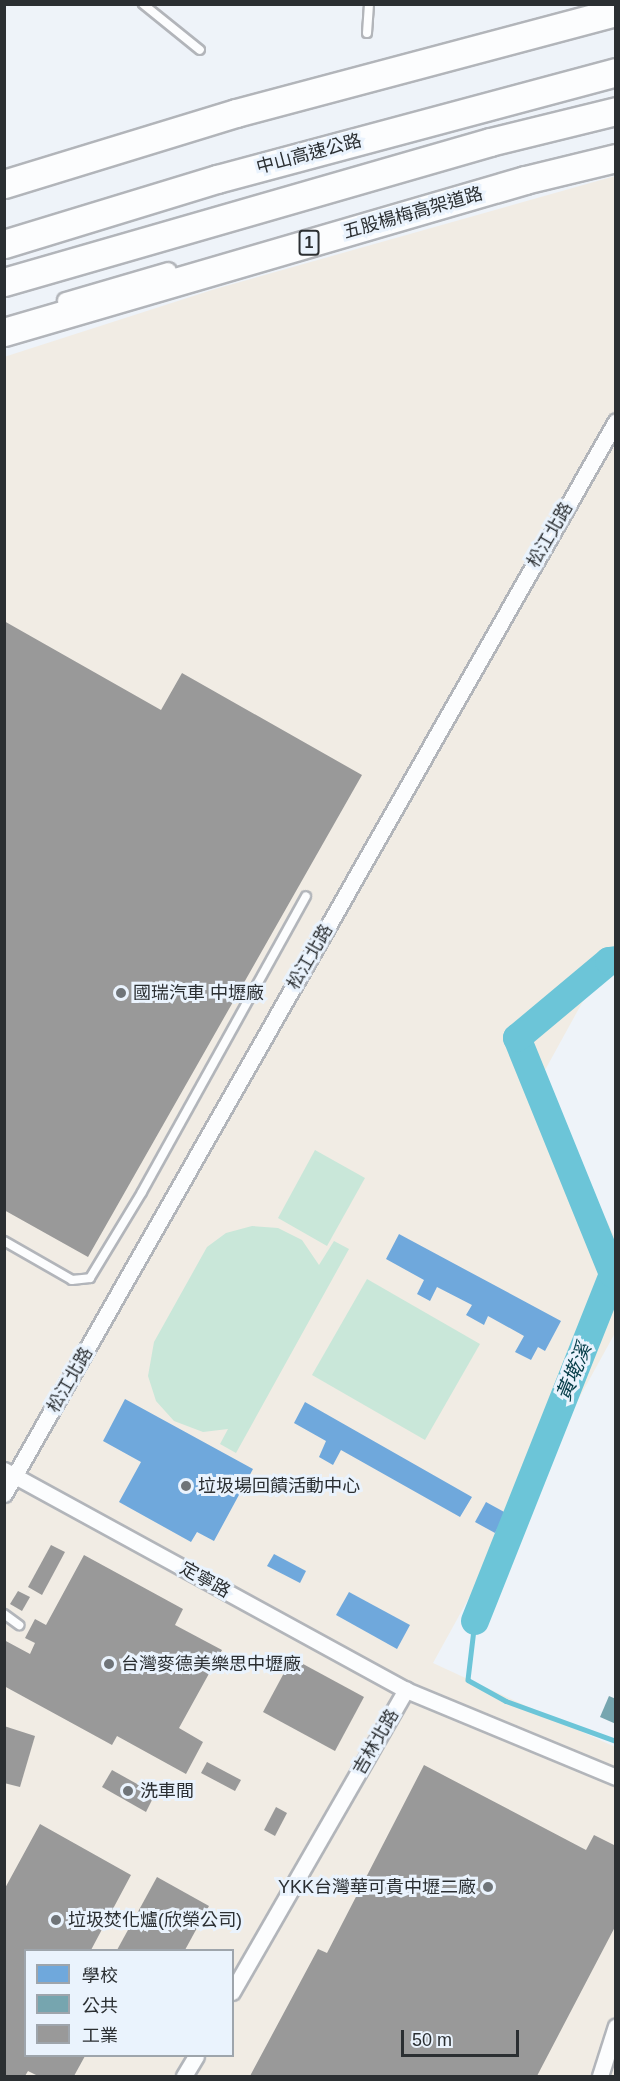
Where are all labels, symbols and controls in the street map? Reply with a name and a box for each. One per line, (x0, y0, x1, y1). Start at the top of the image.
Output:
street label: 中山高速公路 (254, 130, 364, 178)
street label: 五股楊梅高架道路 (341, 183, 485, 243)
road number: 1 (298, 230, 320, 256)
street label: 松江北路 (523, 498, 577, 572)
street label: 松江北路 (283, 920, 337, 994)
place label: 國瑞汽車 中壢廠 (133, 982, 264, 1004)
marker: 國瑞汽車 中壢廠 (114, 986, 128, 1000)
water label: 黃墘溪 (552, 1340, 596, 1404)
street label: 松江北路 (43, 1343, 97, 1417)
place label: 垃圾場回饋活動中心 (198, 1475, 360, 1497)
marker: 垃圾場回饋活動中心 (179, 1479, 193, 1493)
street label: 定寧路 (176, 1557, 234, 1603)
place label: 台灣麥德美樂思中壢廠 (121, 1653, 301, 1675)
marker: 台灣麥德美樂思中壢廠 (102, 1657, 116, 1671)
street label: 吉林北路 (349, 1705, 403, 1779)
place label: 洗車間 (140, 1780, 194, 1802)
marker: 洗車間 (121, 1784, 135, 1798)
place label: YKK台灣華可貴中壢二廠 (278, 1876, 476, 1898)
marker: YKK台灣華可貴中壢二廠 (481, 1880, 495, 1894)
place label: 垃圾焚化爐(欣榮公司) (68, 1909, 242, 1931)
marker: 垃圾焚化爐(欣榮公司) (49, 1913, 63, 1927)
legend (24, 1949, 234, 2057)
text: 學校 (82, 1966, 118, 1986)
text: 公共 (82, 1996, 118, 2016)
scale bar (404, 2018, 522, 2056)
text: 工業 (82, 2026, 118, 2046)
text: 50 m (412, 2030, 452, 2050)

